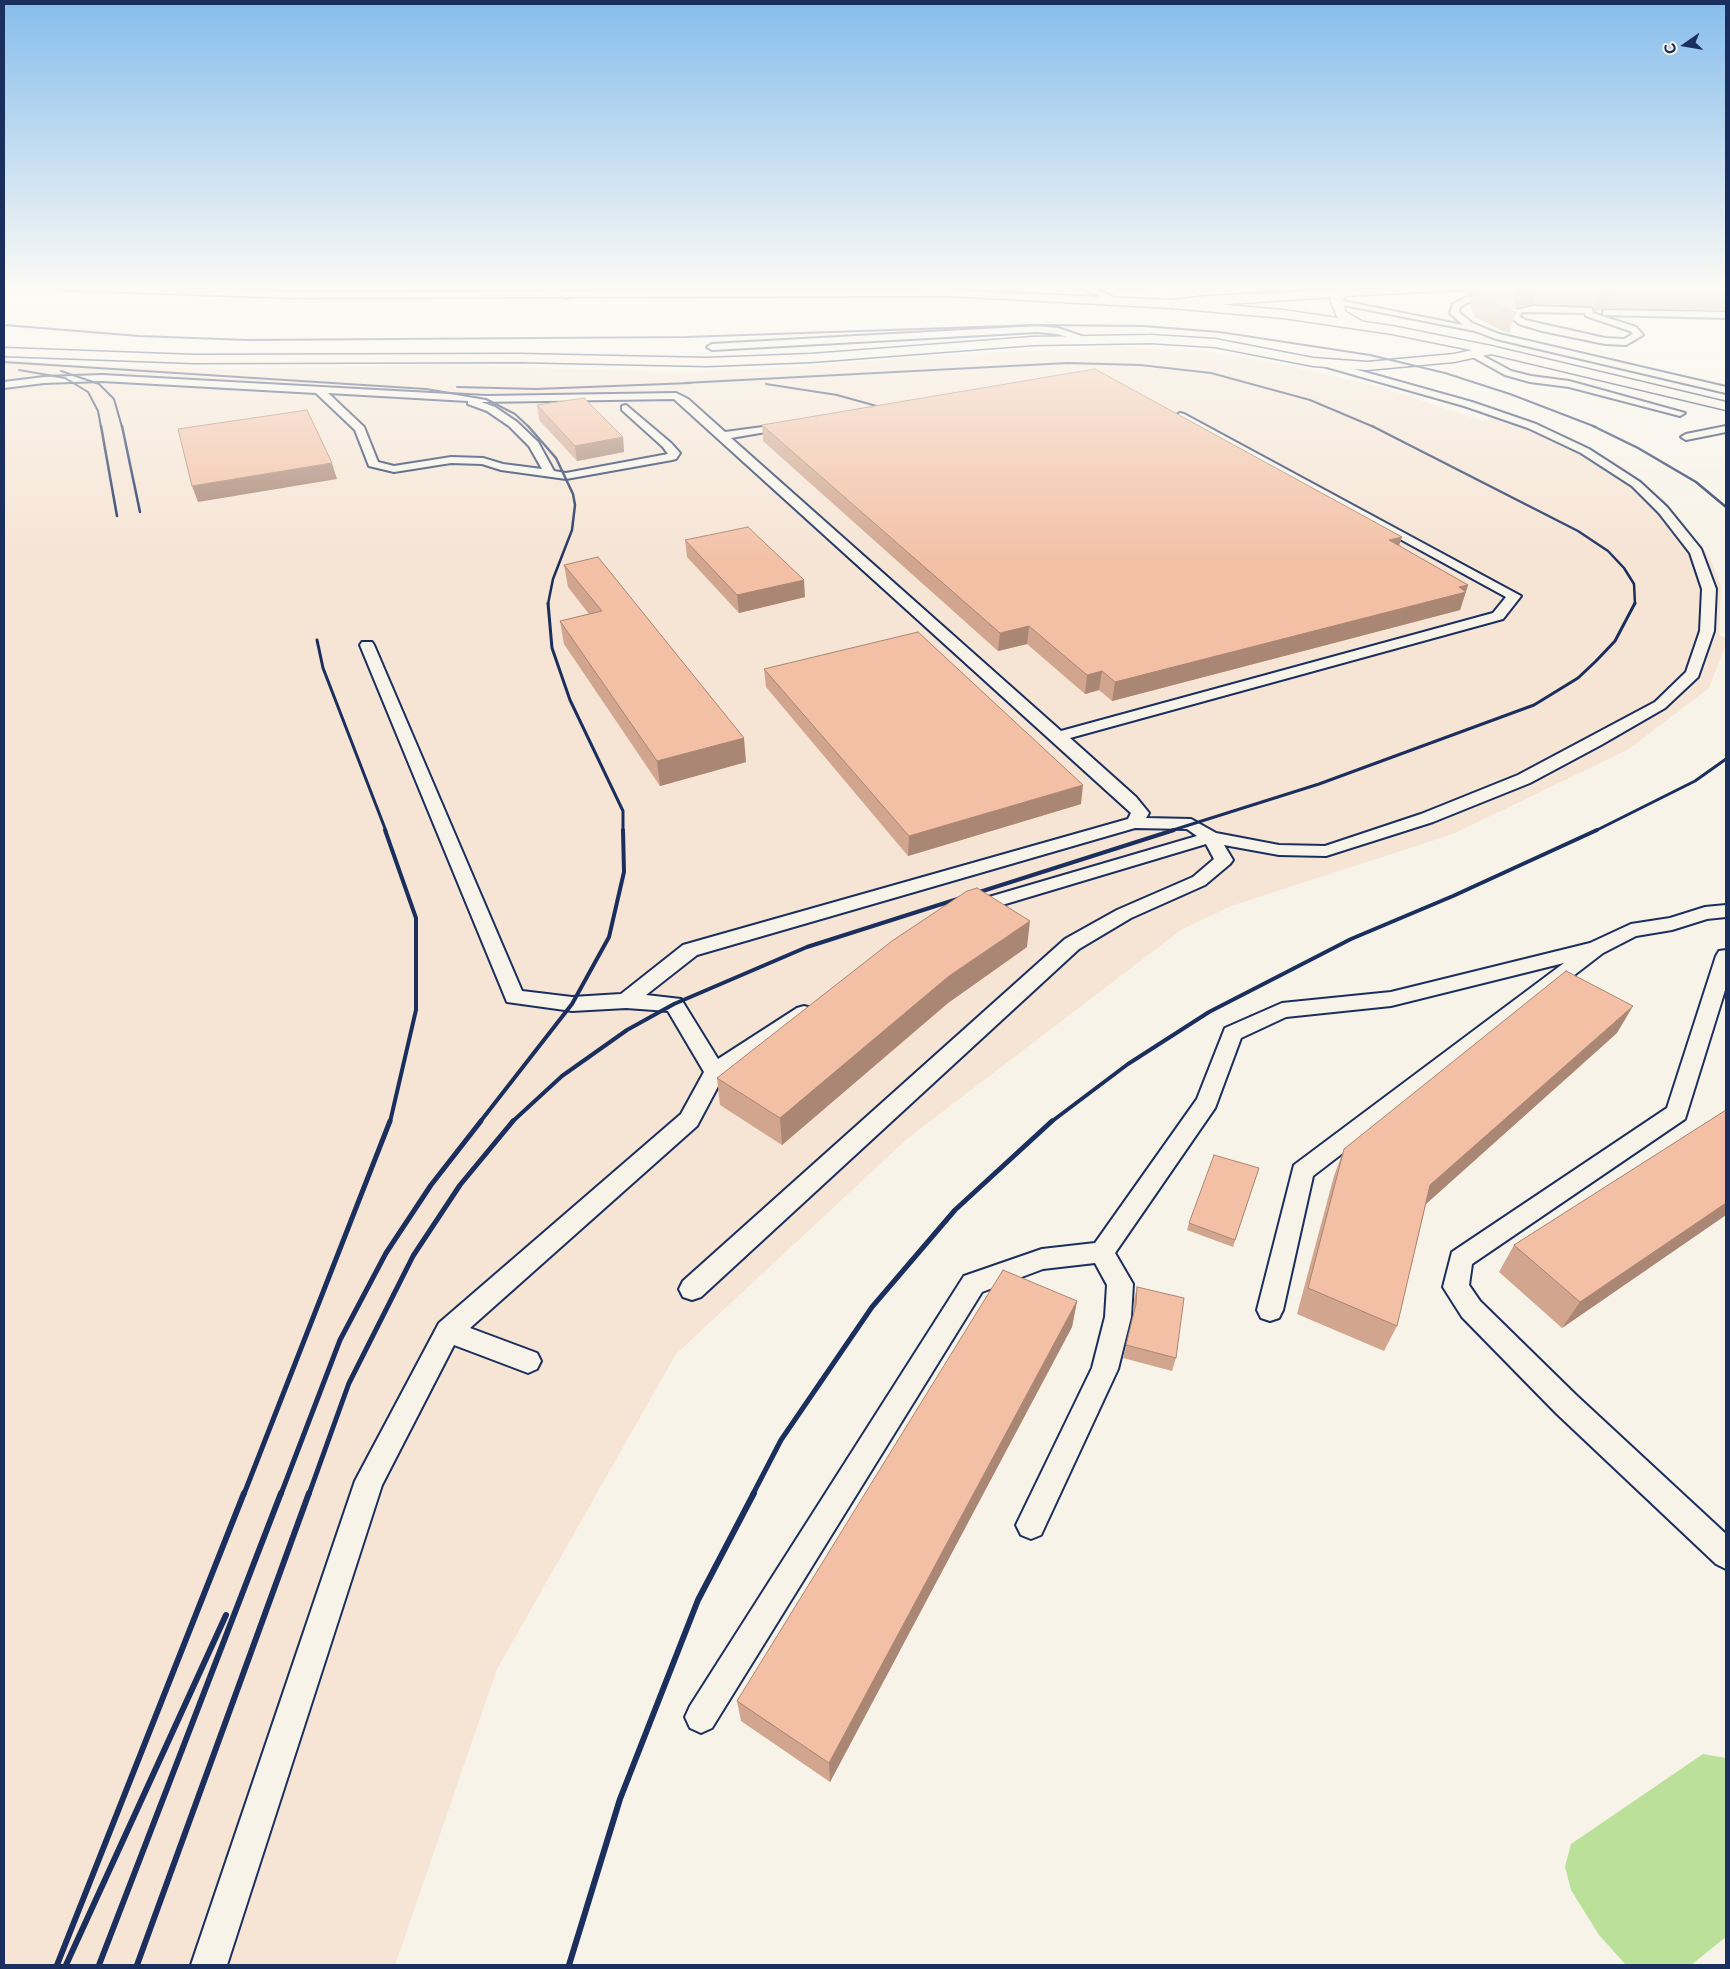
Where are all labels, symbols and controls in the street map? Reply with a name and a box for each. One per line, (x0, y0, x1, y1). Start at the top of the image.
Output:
north arrow (1660, 20, 1710, 70)
text: С (1658, 41, 1681, 56)

